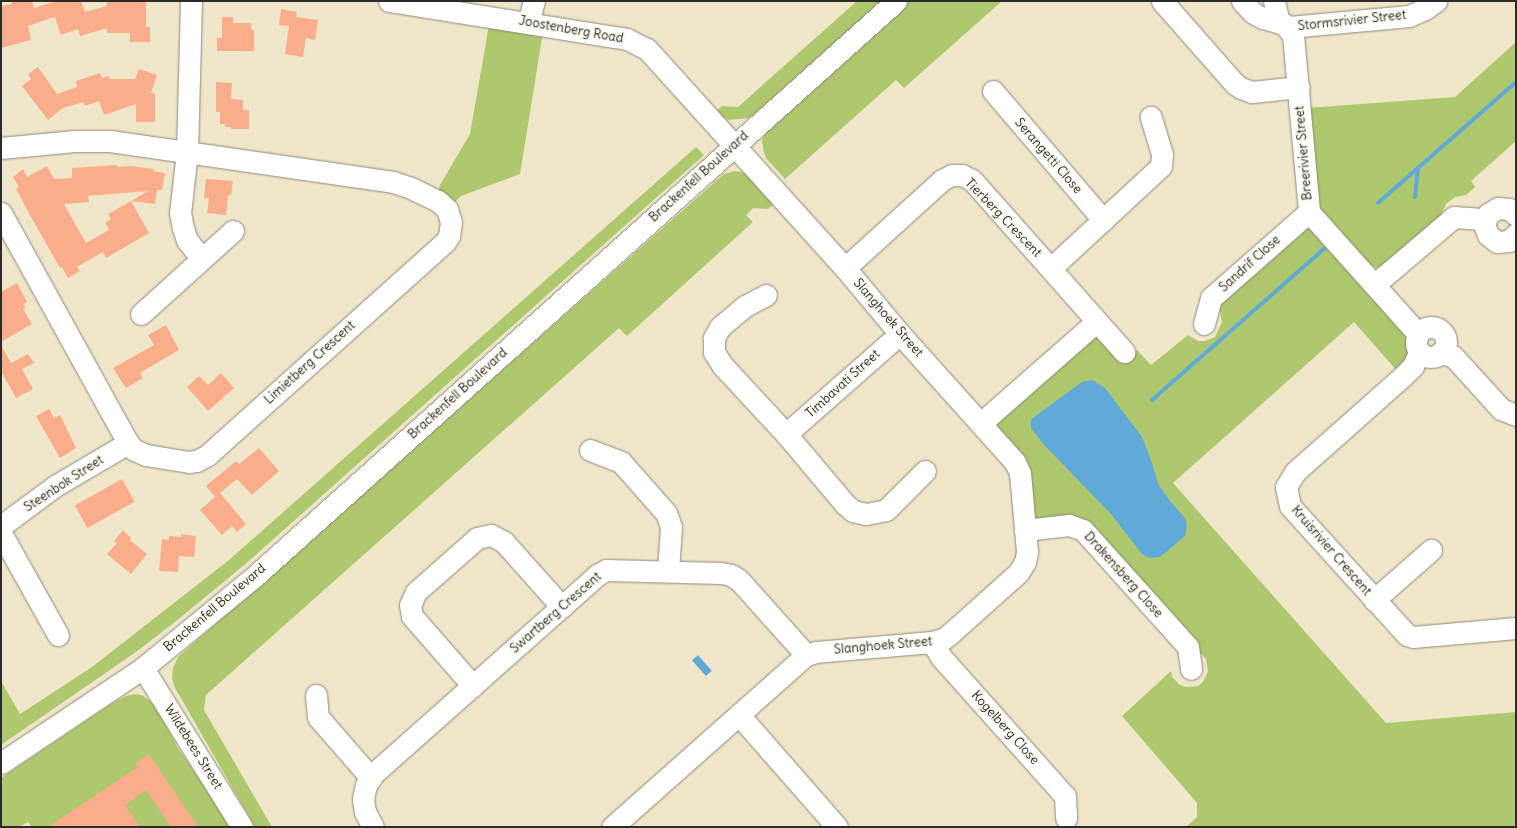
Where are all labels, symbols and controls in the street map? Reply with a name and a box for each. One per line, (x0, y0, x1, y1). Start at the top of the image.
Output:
street label: Stormsrivier Street (1297, 8, 1407, 34)
street label: Joostenberg Road (517, 13, 625, 47)
street label: Breerivier Street (1292, 105, 1316, 201)
street label: Serangetti Close (1011, 115, 1085, 197)
street label: Brackenfell Boulevard (646, 128, 752, 226)
street label: Tierberg Crescent (962, 175, 1044, 261)
street label: Sandrif Close (1216, 232, 1284, 296)
street label: Slanghoek Street (850, 276, 926, 360)
street label: Limietberg Crescent (261, 318, 359, 408)
street label: Brackenfell Boulevard (405, 345, 511, 443)
street label: Timbavati Street (803, 347, 883, 421)
street label: Steenbok Street (21, 452, 107, 516)
street label: Kruisrivier Crescent (1288, 503, 1374, 599)
street label: Drakensberg Close (1080, 529, 1166, 621)
street label: Brackenfell Boulevard (161, 561, 269, 655)
street label: Swartberg Crescent (507, 569, 605, 657)
street label: Slanghoek Street (833, 634, 933, 658)
street label: Kogelberg Close (968, 688, 1042, 768)
street label: Wildebees Street (161, 702, 225, 792)

